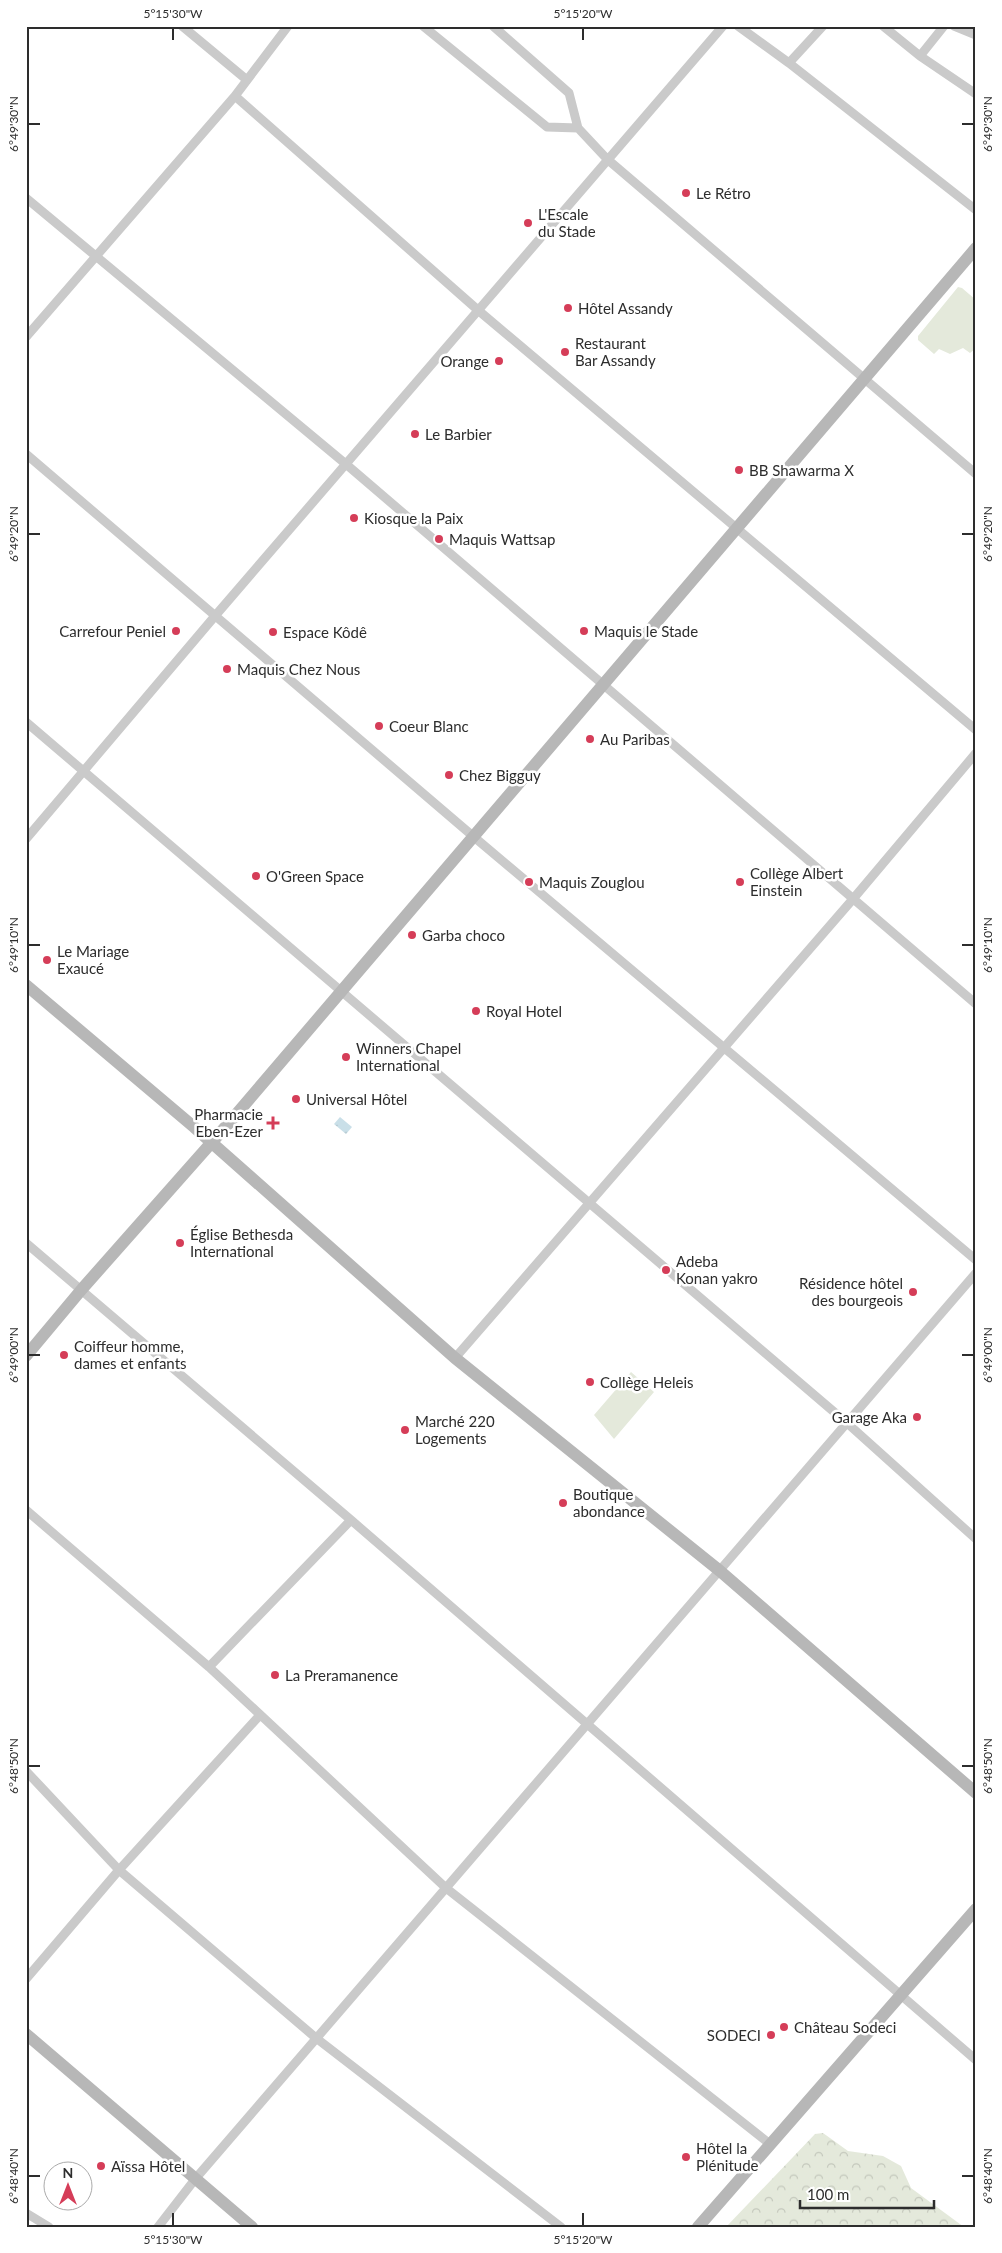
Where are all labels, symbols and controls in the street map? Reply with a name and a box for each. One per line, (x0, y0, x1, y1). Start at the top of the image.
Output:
text: 5°15'30"W (143, 6, 203, 21)
text: 5°15'20"W (553, 6, 613, 21)
text: 6°49'30"N (6, 96, 21, 152)
text: 6°49'30"N (980, 96, 995, 152)
place label: Le Rétro (696, 184, 751, 202)
marker: Le Rétro (680, 187, 692, 199)
place label: L'Escale du Stade (538, 205, 596, 240)
marker: L'Escale du Stade (522, 217, 534, 229)
place label: Hôtel Assandy (578, 299, 673, 317)
marker: Hôtel Assandy (562, 302, 574, 314)
place label: Restaurant Bar Assandy (575, 334, 656, 369)
marker: Restaurant Bar Assandy (559, 346, 571, 358)
place label: Orange (440, 352, 489, 370)
marker: Orange (493, 355, 505, 367)
place label: Le Barbier (425, 425, 492, 443)
marker: Le Barbier (409, 428, 421, 440)
place label: BB Shawarma X (749, 461, 854, 479)
marker: BB Shawarma X (733, 464, 745, 476)
text: 6°49'20"N (6, 506, 21, 562)
text: 6°49'20"N (980, 506, 995, 562)
place label: Kiosque la Paix (364, 509, 464, 527)
marker: Kiosque la Paix (348, 512, 360, 524)
place label: Maquis Wattsap (449, 530, 555, 548)
marker: Maquis Wattsap (433, 533, 445, 545)
place label: Carrefour Peniel (59, 622, 166, 640)
place label: Maquis le Stade (594, 622, 698, 640)
place label: Espace Kôdê (283, 623, 367, 641)
marker: Carrefour Peniel (170, 625, 182, 637)
marker: Maquis le Stade (578, 625, 590, 637)
marker: Espace Kôdê (267, 626, 279, 638)
place label: Maquis Chez Nous (237, 660, 360, 678)
marker: Maquis Chez Nous (221, 663, 233, 675)
place label: Coeur Blanc (389, 717, 469, 735)
marker: Coeur Blanc (373, 720, 385, 732)
place label: Au Paribas (600, 730, 670, 748)
marker: Au Paribas (584, 733, 596, 745)
place label: Chez Bigguy (459, 766, 541, 784)
marker: Chez Bigguy (443, 769, 455, 781)
place label: Collège Albert Einstein (750, 864, 844, 899)
place label: O'Green Space (266, 867, 364, 885)
marker: O'Green Space (250, 870, 262, 882)
place label: Maquis Zouglou (539, 873, 645, 891)
marker: Maquis Zouglou (523, 876, 535, 888)
marker: Collège Albert Einstein (734, 876, 746, 888)
text: 6°49'10"N (6, 917, 21, 973)
text: 6°49'10"N (980, 917, 995, 973)
place label: Garba choco (422, 926, 505, 944)
marker: Garba choco (406, 929, 418, 941)
place label: Le Mariage Exaucé (57, 942, 129, 977)
marker: Le Mariage Exaucé (41, 954, 53, 966)
place label: Royal Hotel (486, 1002, 562, 1020)
marker: Royal Hotel (470, 1005, 482, 1017)
place label: Winners Chapel International (356, 1039, 461, 1074)
marker: Winners Chapel International (340, 1051, 352, 1063)
place label: Universal Hôtel (306, 1090, 407, 1108)
marker: Universal Hôtel (290, 1093, 302, 1105)
place label: Pharmacie Eben-Ezer (194, 1105, 264, 1140)
marker: Pharmacie Eben-Ezer (267, 1117, 279, 1129)
place label: Église Bethesda International (190, 1225, 293, 1260)
marker: Église Bethesda International (174, 1237, 186, 1249)
place label: Adeba Konan yakro (676, 1252, 758, 1287)
marker: Adeba Konan yakro (660, 1264, 672, 1276)
place label: Résidence hôtel des bourgeois (799, 1274, 903, 1309)
marker: Résidence hôtel des bourgeois (907, 1286, 919, 1298)
text: 6°49'00"N (6, 1327, 21, 1383)
text: 6°49'00"N (980, 1327, 995, 1383)
place label: Coiffeur homme, dames et enfants (74, 1337, 187, 1372)
marker: Coiffeur homme, dames et enfants (58, 1349, 70, 1361)
place label: Collège Heleis (600, 1373, 694, 1391)
marker: Collège Heleis (584, 1376, 596, 1388)
place label: Garage Aka (832, 1408, 907, 1426)
marker: Garage Aka (911, 1411, 923, 1423)
place label: Marché 220 Logements (415, 1412, 495, 1447)
marker: Marché 220 Logements (399, 1424, 411, 1436)
place label: Boutique abondance (573, 1485, 645, 1520)
marker: Boutique abondance (557, 1497, 569, 1509)
place label: La Preramanence (285, 1666, 398, 1684)
marker: La Preramanence (269, 1669, 281, 1681)
text: 6°48'50"N (6, 1738, 21, 1794)
text: 6°48'50"N (980, 1738, 995, 1794)
place label: Château Sodeci (794, 2018, 896, 2036)
marker: Château Sodeci (778, 2021, 790, 2033)
place label: SODECI (707, 2026, 761, 2044)
marker: SODECI (765, 2029, 777, 2041)
place label: Hôtel la Plénitude (696, 2139, 759, 2174)
text: 6°48'40"N (6, 2148, 21, 2204)
text: 6°48'40"N (980, 2148, 995, 2204)
marker: Hôtel la Plénitude (680, 2151, 692, 2163)
place label: Aïssa Hôtel (111, 2157, 185, 2175)
north arrow (42, 2160, 92, 2210)
marker: Aïssa Hôtel (95, 2160, 107, 2172)
text: N (63, 2164, 73, 2181)
scale bar (800, 2178, 933, 2210)
text: 100 m (807, 2185, 849, 2203)
text: 5°15'30"W (143, 2232, 203, 2247)
text: 5°15'20"W (553, 2232, 613, 2247)

